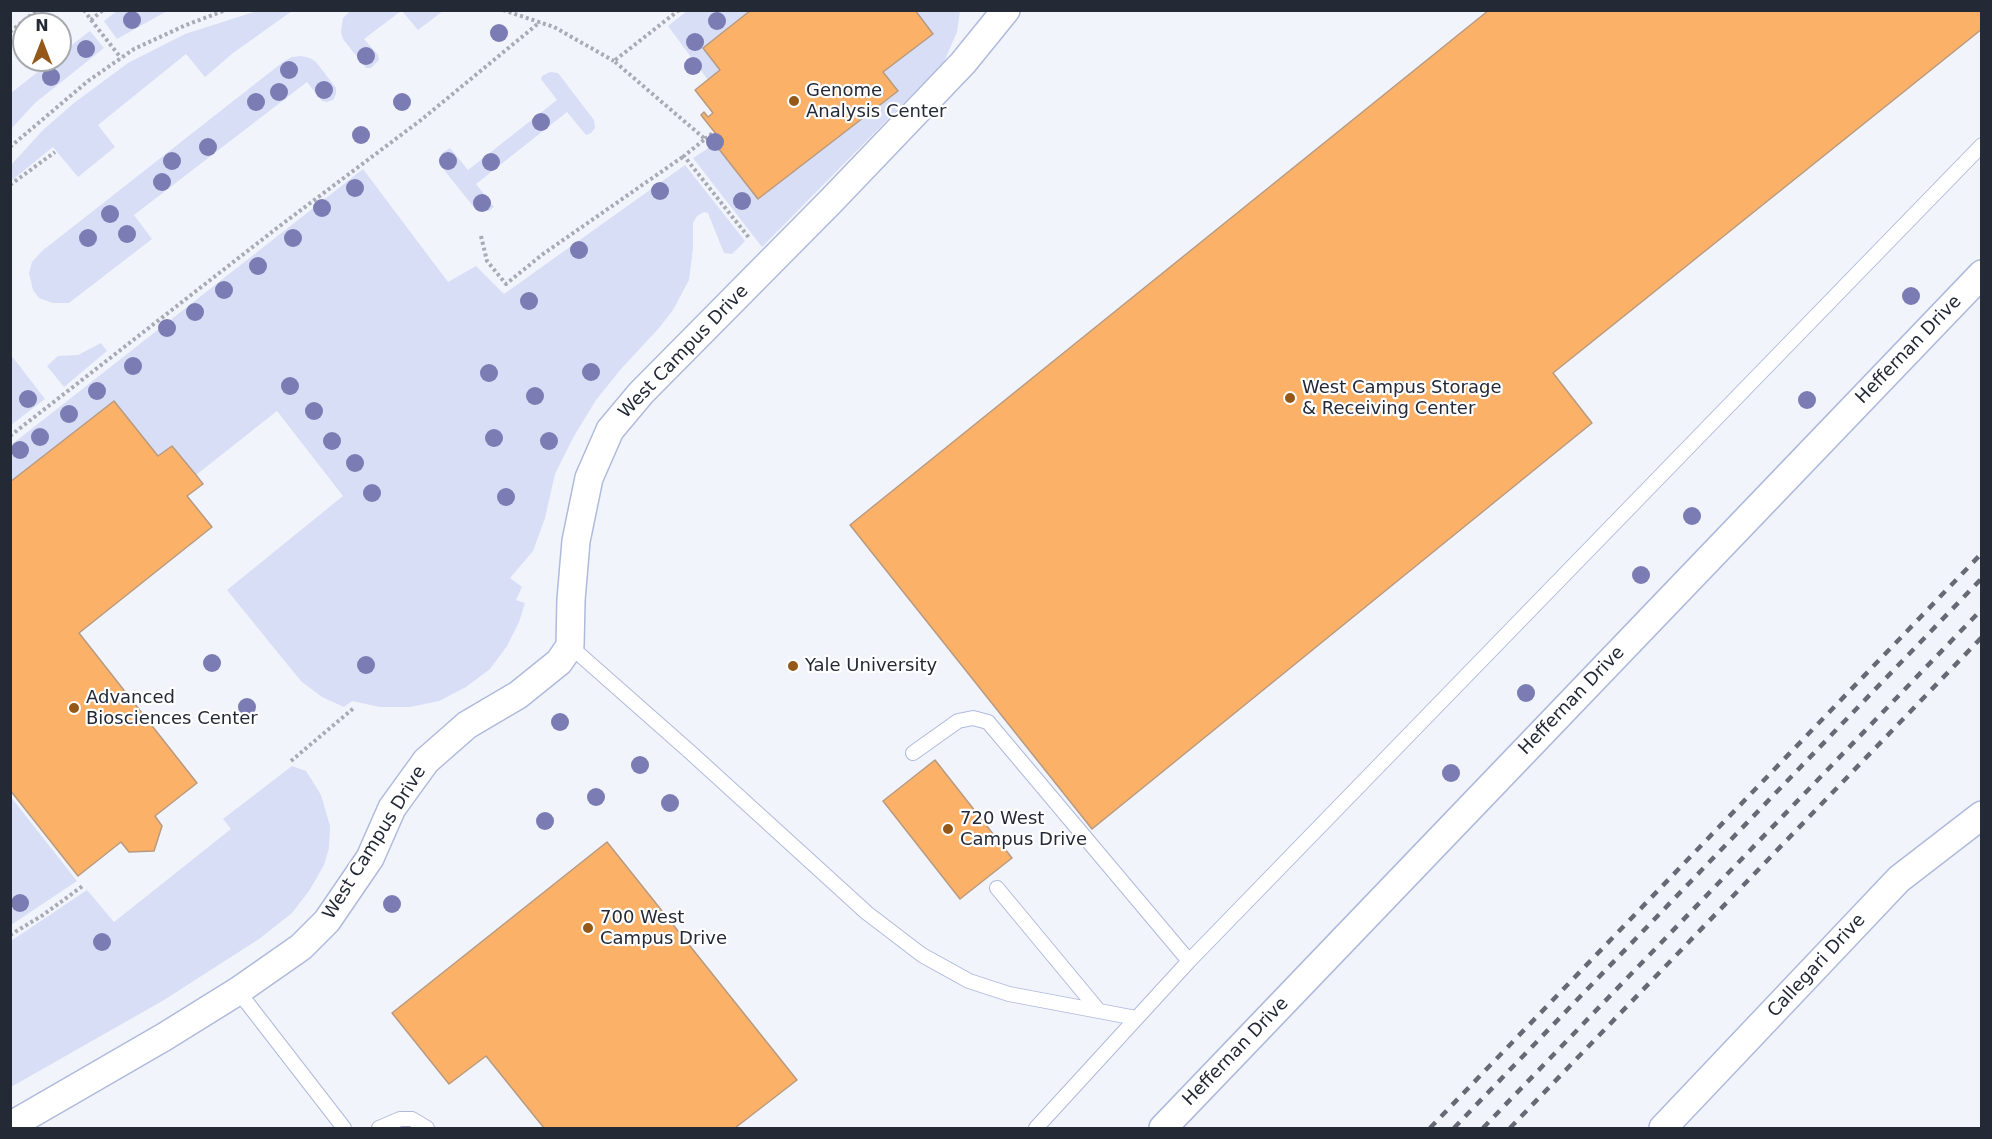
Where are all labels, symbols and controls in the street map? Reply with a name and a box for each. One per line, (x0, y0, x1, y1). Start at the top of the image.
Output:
north arrow (12, 12, 72, 72)
text: N (35, 16, 49, 35)
place label: Genome Analysis Center (806, 80, 946, 122)
marker: Genome Analysis Center (787, 94, 801, 108)
street label: West Campus Drive (615, 281, 753, 423)
street label: Heffernan Drive (1852, 291, 1966, 409)
place label: West Campus Storage & Receiving Center (1302, 377, 1501, 420)
marker: West Campus Storage & Receiving Center (1283, 391, 1297, 405)
street label: Heffernan Drive (1515, 642, 1629, 760)
place label: Yale University (805, 655, 937, 677)
marker: Yale University (786, 659, 800, 673)
place label: Advanced Biosciences Center (86, 687, 258, 730)
marker: Advanced Biosciences Center (67, 701, 81, 715)
street label: West Campus Drive (319, 762, 431, 924)
place label: 720 West Campus Drive (960, 808, 1087, 850)
marker: 720 West Campus Drive (941, 822, 955, 836)
place label: 700 West Campus Drive (600, 907, 727, 950)
street label: Callegari Drive (1764, 910, 1870, 1022)
marker: 700 West Campus Drive (581, 921, 595, 935)
street label: Heffernan Drive (1179, 993, 1293, 1111)

